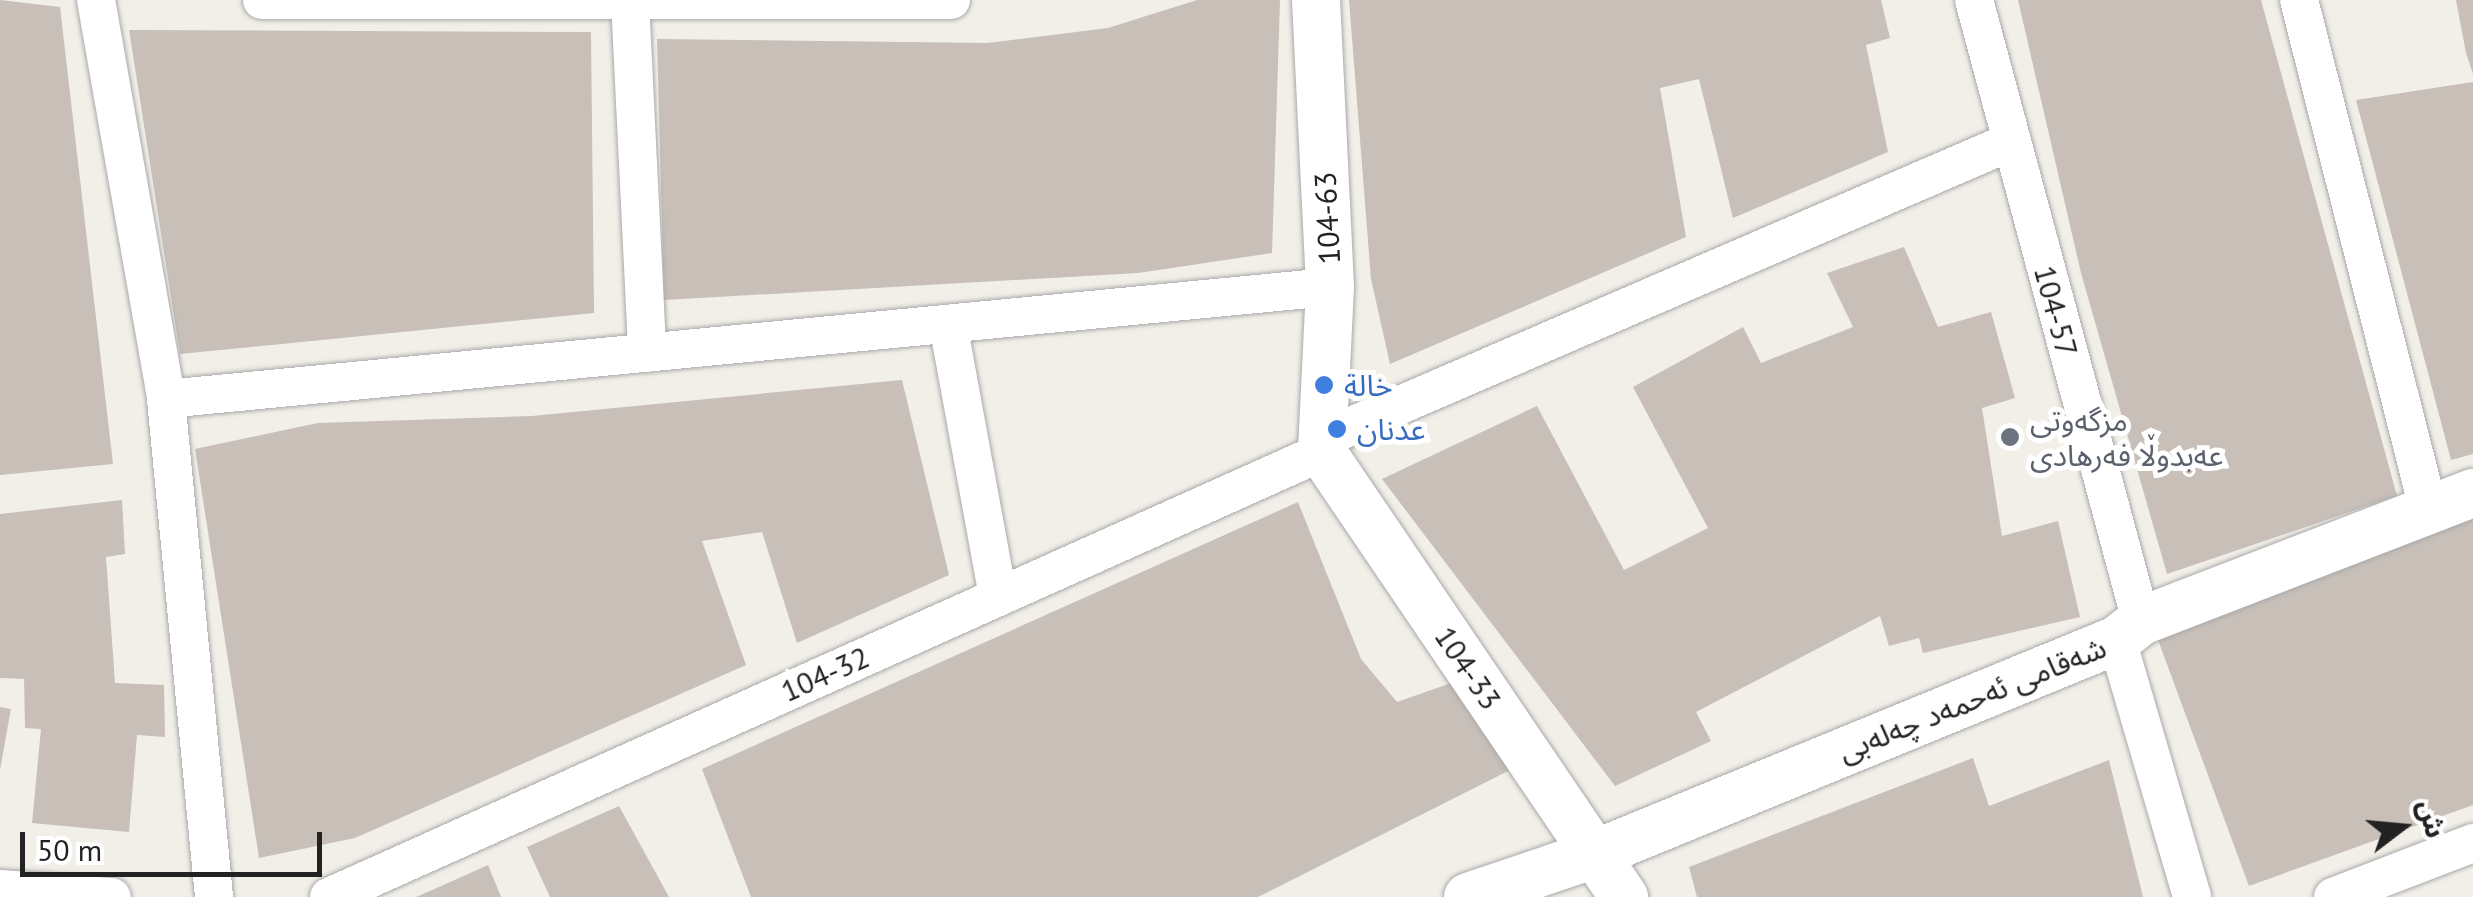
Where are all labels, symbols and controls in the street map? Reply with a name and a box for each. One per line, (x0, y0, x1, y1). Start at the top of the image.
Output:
street label: 104-63 (1307, 171, 1347, 265)
street label: 104-57 (2027, 262, 2085, 360)
place label: خالة (1344, 367, 1393, 403)
marker: خالة (1313, 374, 1335, 396)
place label: مزگەوتی عەبدوڵا فەرهادی (2030, 402, 2223, 472)
place label: عدنان (1357, 411, 1425, 447)
marker: عدنان (1326, 418, 1348, 440)
marker: مزگەوتی عەبدوڵا فەرهادی (1999, 426, 2021, 448)
street label: 104-33 (1427, 620, 1509, 716)
street label: شەقامی ئەحمەد چەلەبی (1833, 629, 2111, 769)
street label: 104-32 (775, 639, 875, 709)
north arrow (2353, 777, 2453, 877)
text: ش (2409, 795, 2455, 842)
scale bar (25, 812, 328, 874)
text: 50 m (37, 830, 102, 869)

